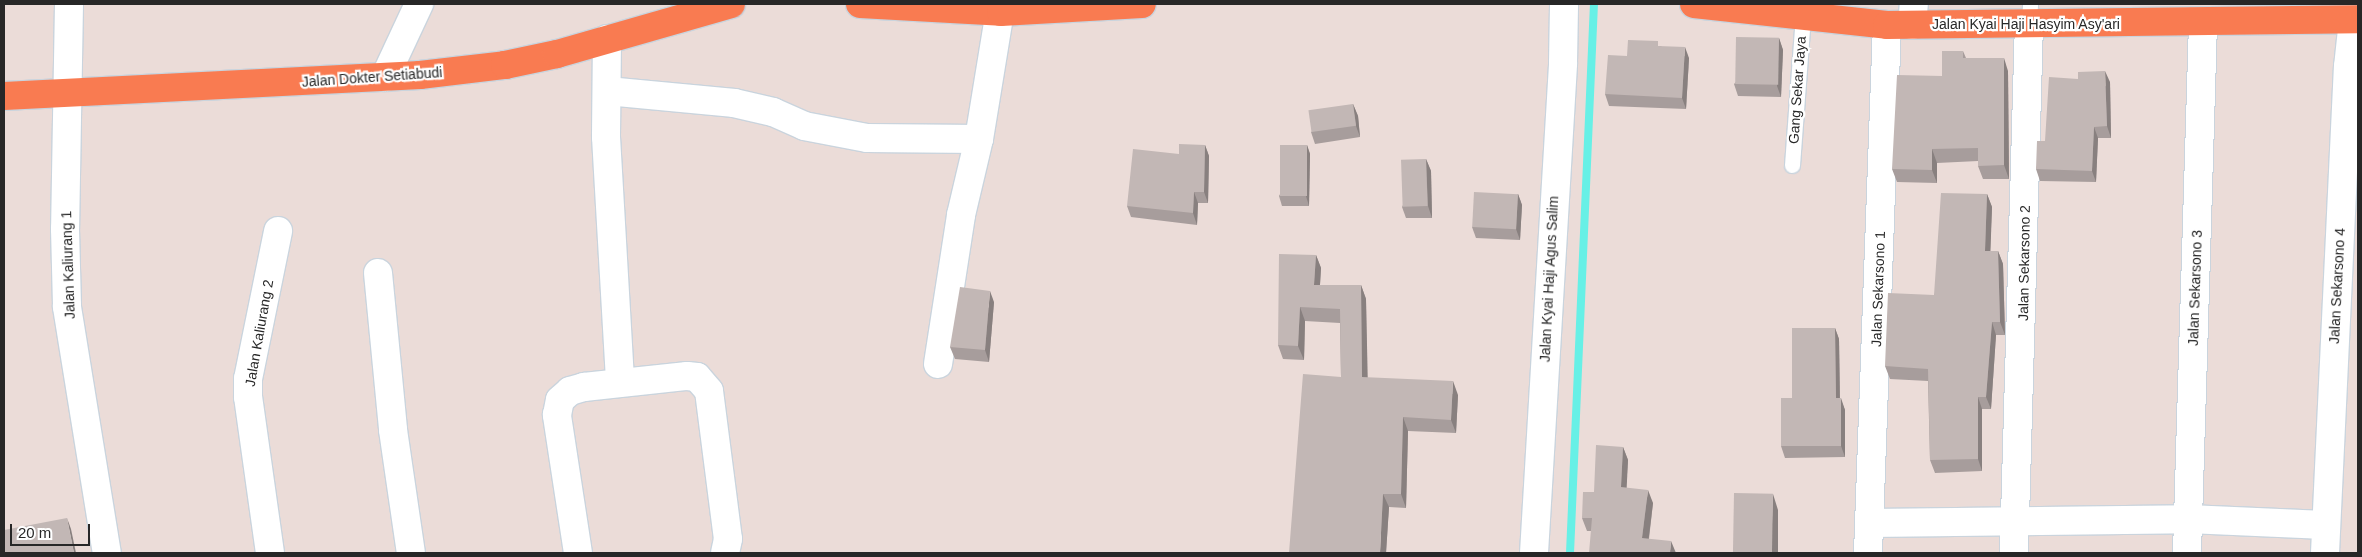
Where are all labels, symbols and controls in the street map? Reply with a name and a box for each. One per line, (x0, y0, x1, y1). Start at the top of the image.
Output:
street label: Jalan Kyai Haji Hasyim Asy'ari (1932, 16, 2120, 32)
street label: Gang Sekar Jaya (1785, 35, 1809, 145)
street label: Jalan Dokter Setiabudi (301, 64, 443, 90)
street label: Jalan Kyai Haji Agus Salim (1536, 195, 1562, 363)
street label: Jalan Sekarsono 2 (2015, 205, 2033, 321)
street label: Jalan Kaliurang 1 (58, 211, 78, 319)
street label: Jalan Sekarsono 4 (2326, 228, 2348, 344)
street label: Jalan Sekarsono 3 (2185, 230, 2205, 346)
street label: Jalan Sekarsono 1 (1868, 231, 1888, 347)
street label: Jalan Kaliurang 2 (241, 278, 277, 388)
scale bar (12, 514, 92, 546)
text: 20 m (18, 524, 51, 541)

